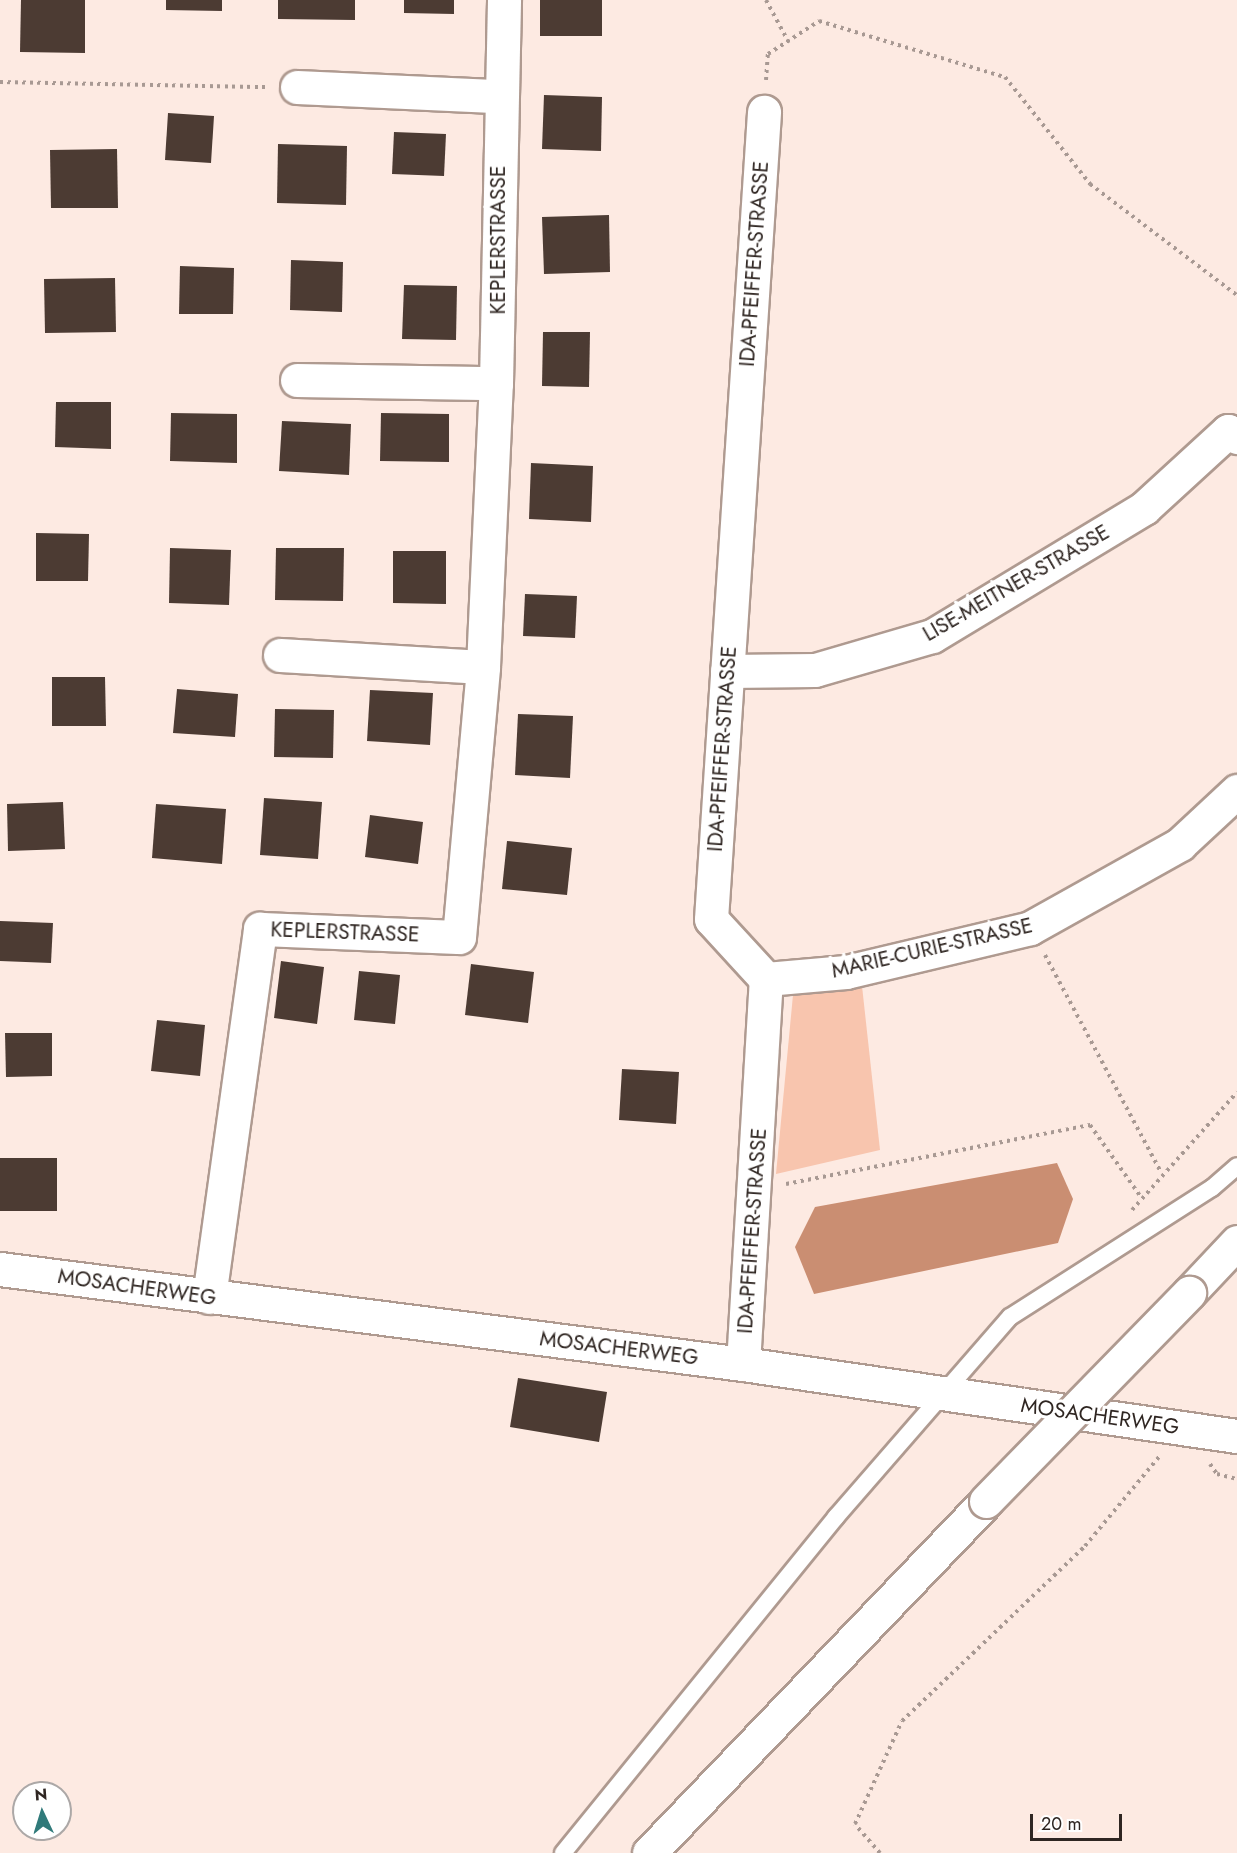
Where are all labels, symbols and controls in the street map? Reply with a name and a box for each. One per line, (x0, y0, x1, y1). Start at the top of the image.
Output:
street label: IDA-PFEIFFER-STRASSE (734, 160, 774, 368)
street label: KEPLERSTRASSE (485, 165, 511, 315)
street label: LISE-MEITNER-STRASSE (918, 519, 1114, 647)
street label: IDA-PFEIFFER-STRASSE (702, 645, 742, 853)
street label: MARIE-CURIE-STRASSE (829, 913, 1035, 983)
street label: KEPLERSTRASSE (270, 917, 420, 947)
street label: IDA-PFEIFFER-STRASSE (732, 1127, 772, 1335)
street label: MOSACHERWEG (56, 1263, 218, 1311)
street label: MOSACHERWEG (538, 1326, 700, 1370)
street label: MOSACHERWEG (1019, 1392, 1181, 1440)
north arrow (12, 1781, 72, 1841)
text: N (34, 1783, 48, 1806)
scale bar (1033, 1802, 1124, 1840)
text: 20 m (1041, 1811, 1081, 1837)

